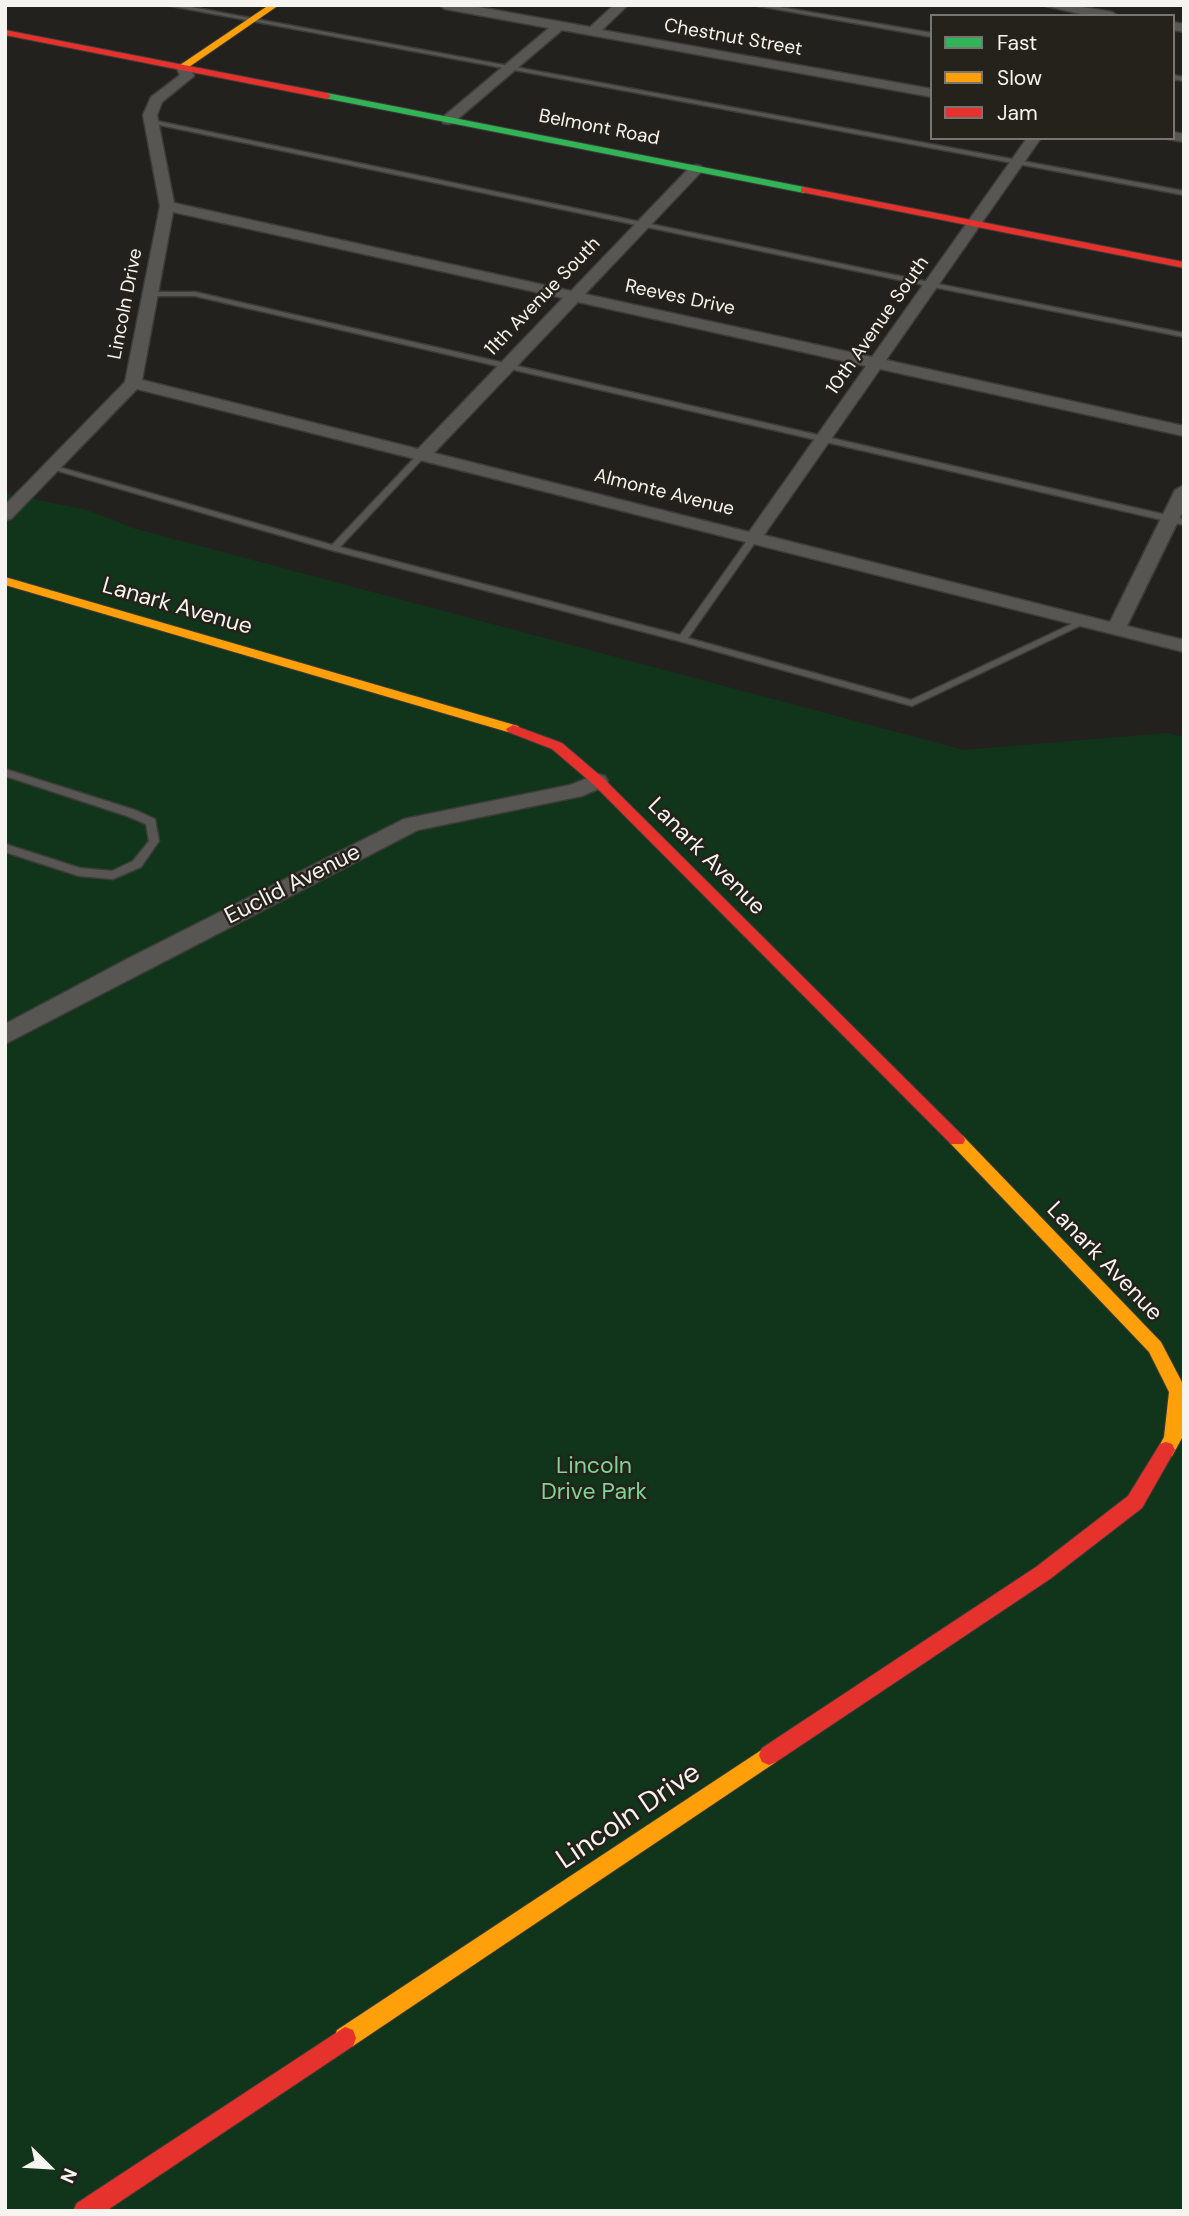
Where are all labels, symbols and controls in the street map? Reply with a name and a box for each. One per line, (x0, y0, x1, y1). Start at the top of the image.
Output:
legend (930, 14, 1175, 140)
street label: Chestnut Street (662, 15, 804, 61)
text: Fast (997, 29, 1037, 57)
text: Slow (997, 64, 1042, 92)
text: Jam (997, 99, 1038, 127)
street label: Belmont Road (537, 105, 661, 151)
street label: 11th Avenue South (480, 233, 606, 361)
street label: Lincoln Drive (104, 246, 148, 362)
street label: 10th Avenue South (822, 252, 934, 400)
street label: Reeves Drive (623, 275, 737, 321)
street label: Almonte Avenue (592, 465, 736, 521)
street label: Lanark Avenue (99, 572, 255, 642)
street label: Lanark Avenue (642, 793, 770, 921)
street label: Euclid Avenue (221, 839, 365, 931)
street label: Lanark Avenue (1040, 1197, 1168, 1327)
park label: Lincoln Drive Park (541, 1453, 647, 1507)
street label: Lincoln Drive (551, 1757, 707, 1877)
north arrow (14, 2132, 84, 2202)
text: N (54, 2164, 83, 2187)

